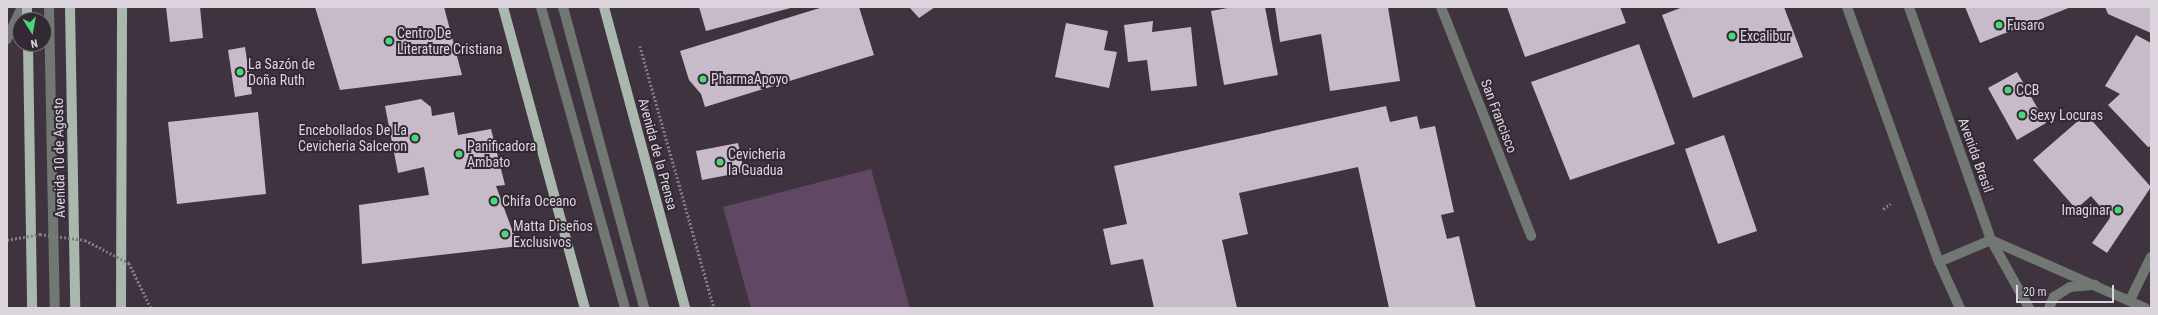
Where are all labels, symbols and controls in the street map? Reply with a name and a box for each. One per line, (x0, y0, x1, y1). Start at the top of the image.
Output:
north arrow (12, 12, 52, 52)
place label: Fusaro (2007, 17, 2045, 33)
marker: Fusaro (1994, 20, 2004, 30)
place label: Centro De Literature Cristiana (397, 25, 502, 58)
place label: Excalibur (1740, 28, 1791, 44)
marker: Excalibur (1727, 31, 1737, 41)
text: N (30, 36, 39, 50)
marker: Centro De Literature Cristiana (384, 36, 394, 46)
place label: La Sazón de Doña Ruth (248, 56, 315, 88)
marker: La Sazón de Doña Ruth (235, 67, 245, 77)
place label: PharmaApoyo (711, 71, 788, 87)
marker: PharmaApoyo (698, 74, 708, 84)
street label: San Francisco (1477, 77, 1521, 155)
place label: CCB (2016, 82, 2040, 98)
marker: CCB (2003, 85, 2013, 95)
street label: Avenida de la Prensa (635, 96, 681, 212)
street label: Avenida 10 de Agosto (50, 98, 68, 218)
place label: Sexy Locuras (2030, 107, 2103, 123)
marker: Sexy Locuras (2017, 110, 2027, 120)
street label: Avenida Brasil (1955, 115, 1997, 195)
place label: Encebollados De La Cevicheria Salceron (298, 122, 407, 154)
marker: Encebollados De La Cevicheria Salceron (410, 133, 420, 143)
place label: Panificadora Ambato (467, 138, 536, 170)
place label: Cevicheria la Guadua (728, 146, 786, 178)
marker: Panificadora Ambato (454, 149, 464, 159)
marker: Cevicheria la Guadua (715, 157, 725, 167)
place label: Chifa Oceano (502, 193, 576, 209)
marker: Chifa Oceano (489, 196, 499, 206)
place label: Imaginar (2061, 202, 2110, 218)
marker: Imaginar (2113, 205, 2123, 215)
place label: Matta Diseños Exclusivos (513, 218, 593, 250)
marker: Matta Diseños Exclusivos (500, 229, 510, 239)
scale bar (2018, 277, 2116, 303)
text: 20 m (2023, 285, 2047, 299)

